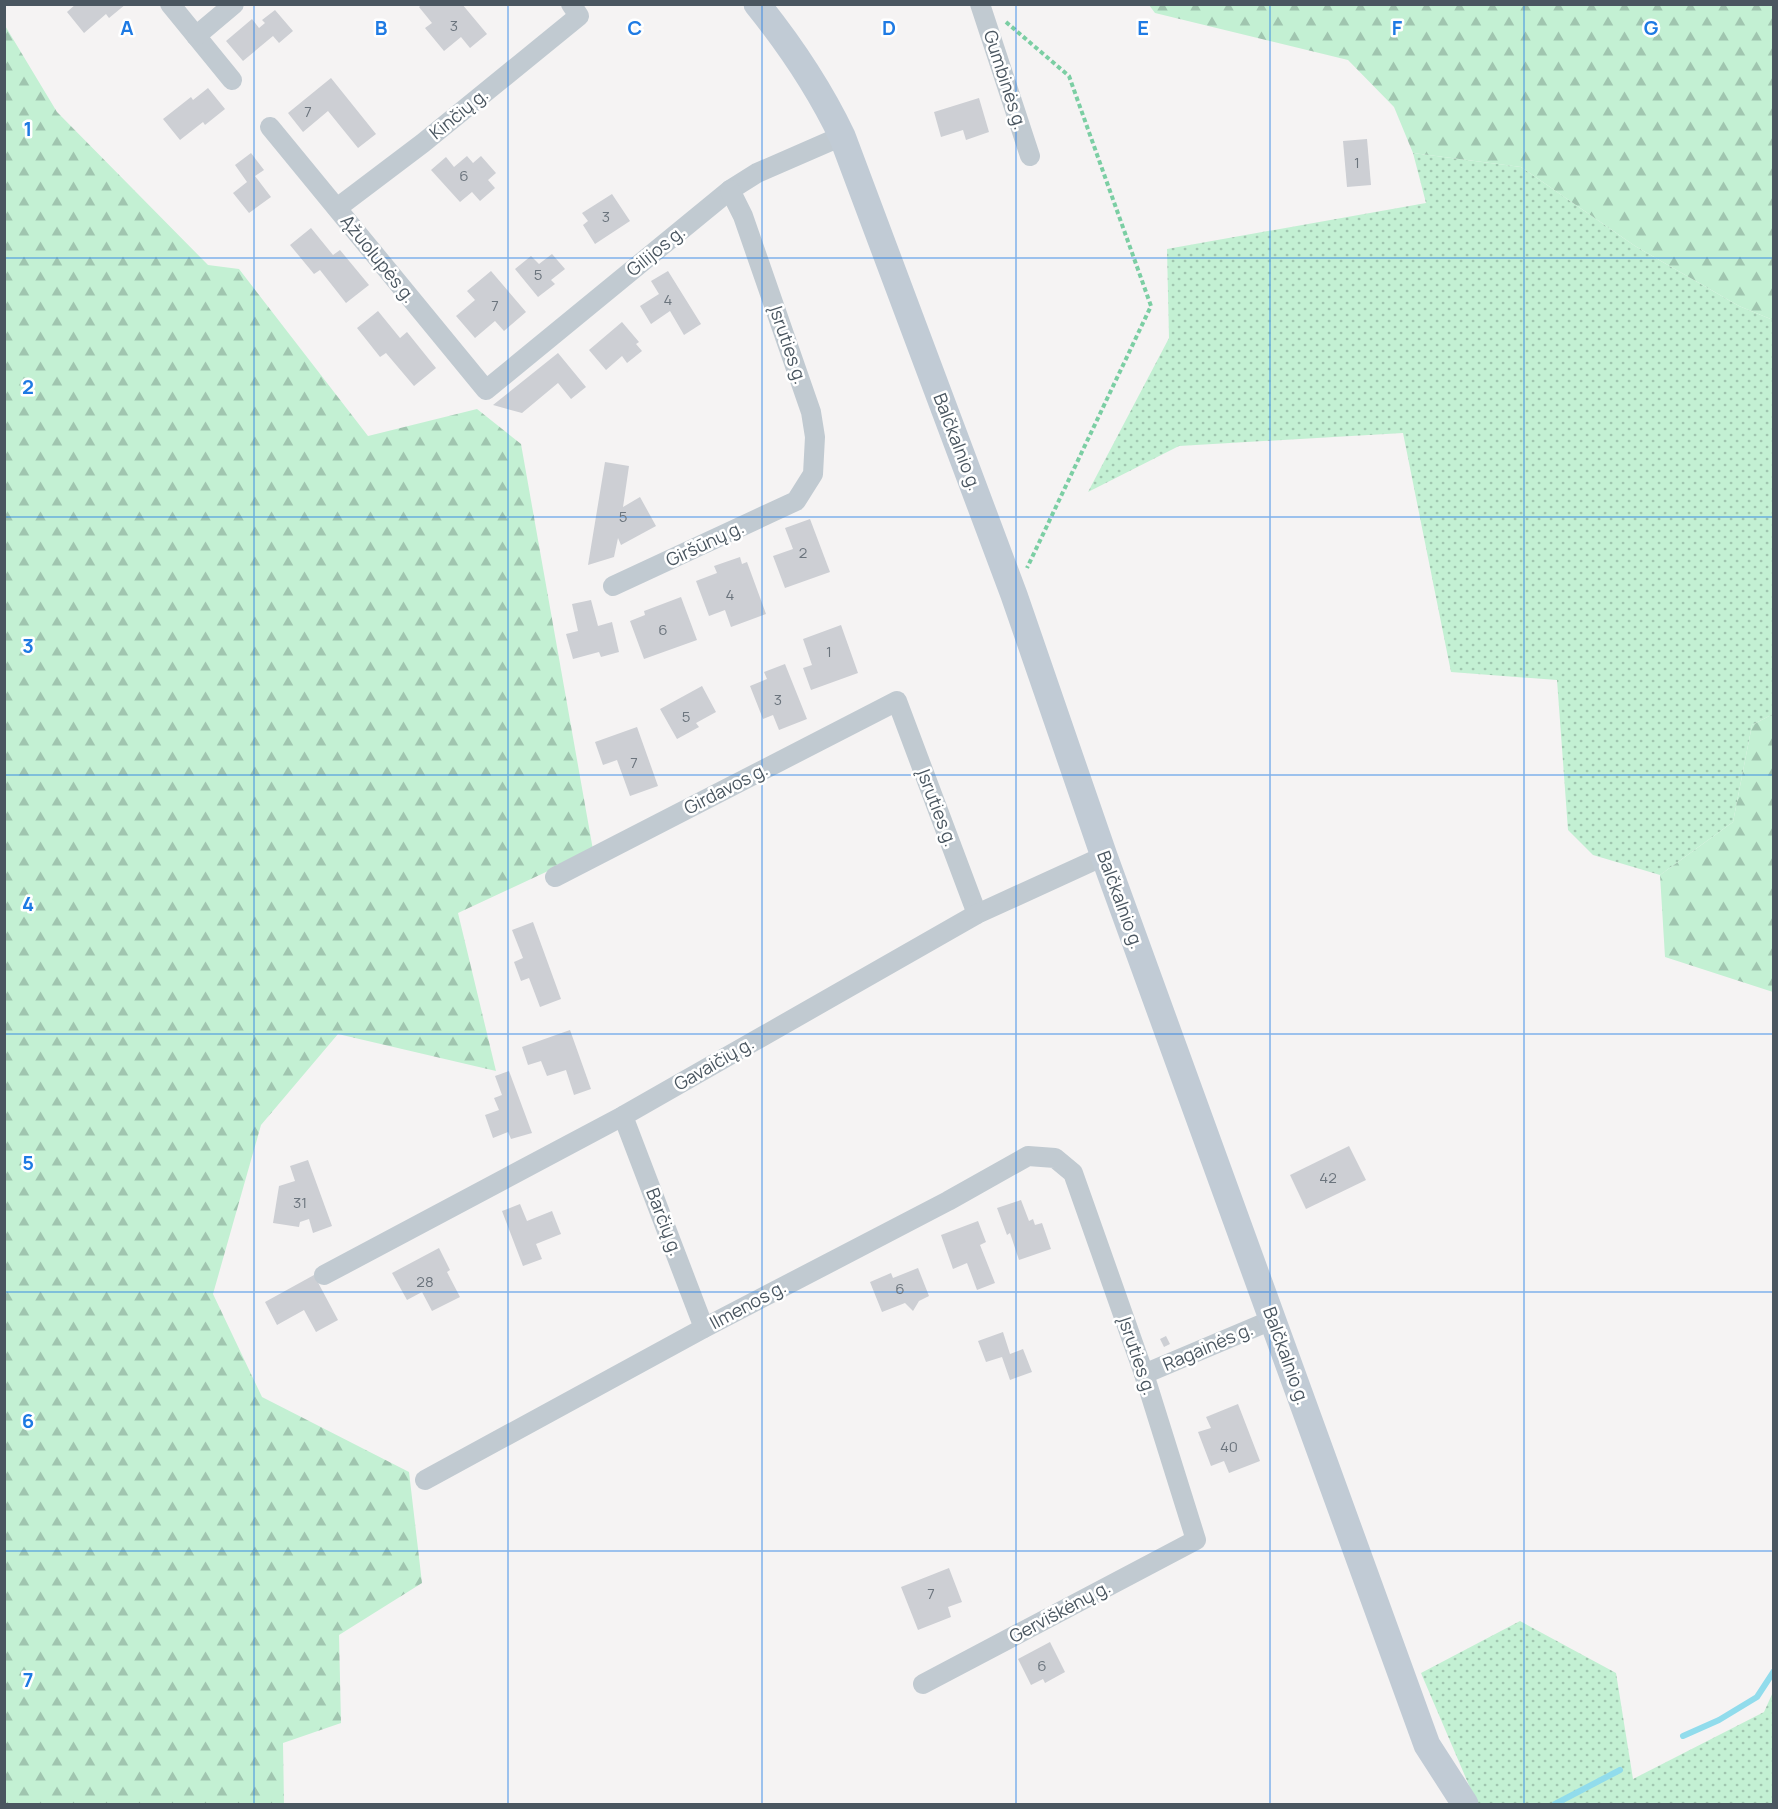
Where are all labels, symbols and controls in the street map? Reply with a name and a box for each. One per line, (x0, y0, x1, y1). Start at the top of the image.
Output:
text: A (120, 14, 134, 41)
text: B (375, 14, 388, 41)
text: C (628, 14, 642, 41)
text: D (882, 14, 896, 41)
text: E (1137, 14, 1149, 41)
text: F (1392, 14, 1403, 41)
text: G (1644, 14, 1659, 41)
house number: 3 (450, 15, 458, 36)
street label: Gumbinės g. (979, 27, 1033, 132)
street label: Kinčių g. (424, 82, 493, 144)
house number: 7 (304, 101, 312, 122)
text: 1 (24, 115, 32, 142)
house number: 1 (1354, 152, 1360, 173)
house number: 6 (459, 165, 469, 186)
house number: 3 (602, 206, 610, 227)
street label: Ąžuolupės g. (336, 209, 422, 307)
street label: Gilijos g. (621, 219, 690, 281)
house number: 5 (534, 264, 542, 285)
house number: 4 (664, 289, 673, 310)
house number: 7 (491, 295, 499, 316)
street label: Įsruties g. (764, 302, 813, 387)
text: 2 (22, 373, 34, 400)
street label: Balčkalnio g. (928, 389, 988, 494)
house number: 5 (619, 506, 627, 527)
street label: Giršūnų g. (662, 515, 747, 572)
house number: 2 (799, 542, 807, 563)
house number: 4 (726, 584, 735, 605)
house number: 6 (658, 619, 668, 640)
text: 3 (22, 632, 34, 659)
house number: 1 (826, 641, 832, 662)
house number: 3 (774, 689, 782, 710)
house number: 5 (682, 706, 690, 727)
house number: 7 (630, 752, 638, 773)
street label: Girdavos g. (680, 757, 772, 819)
street label: Įsruties g. (912, 765, 964, 850)
street label: Balčkalnio g. (1092, 847, 1150, 952)
text: 4 (22, 890, 34, 917)
street label: Gavaičių g. (669, 1031, 758, 1096)
text: 5 (22, 1149, 34, 1176)
house number: 42 (1319, 1167, 1337, 1188)
street label: Barčių g. (641, 1184, 689, 1259)
house number: 31 (293, 1192, 307, 1213)
house number: 28 (416, 1271, 434, 1292)
street label: Ilmenos g. (705, 1274, 790, 1334)
house number: 6 (895, 1278, 905, 1299)
street label: Balčkalnio g. (1258, 1303, 1316, 1408)
street label: Įsruties g. (1113, 1313, 1162, 1398)
street label: Ragainės g. (1159, 1316, 1256, 1376)
text: 6 (22, 1407, 34, 1434)
house number: 40 (1220, 1436, 1238, 1457)
street label: Gerviškėnų g. (1005, 1574, 1114, 1648)
house number: 7 (927, 1583, 935, 1604)
house number: 6 (1037, 1655, 1047, 1676)
text: 7 (23, 1666, 33, 1693)

